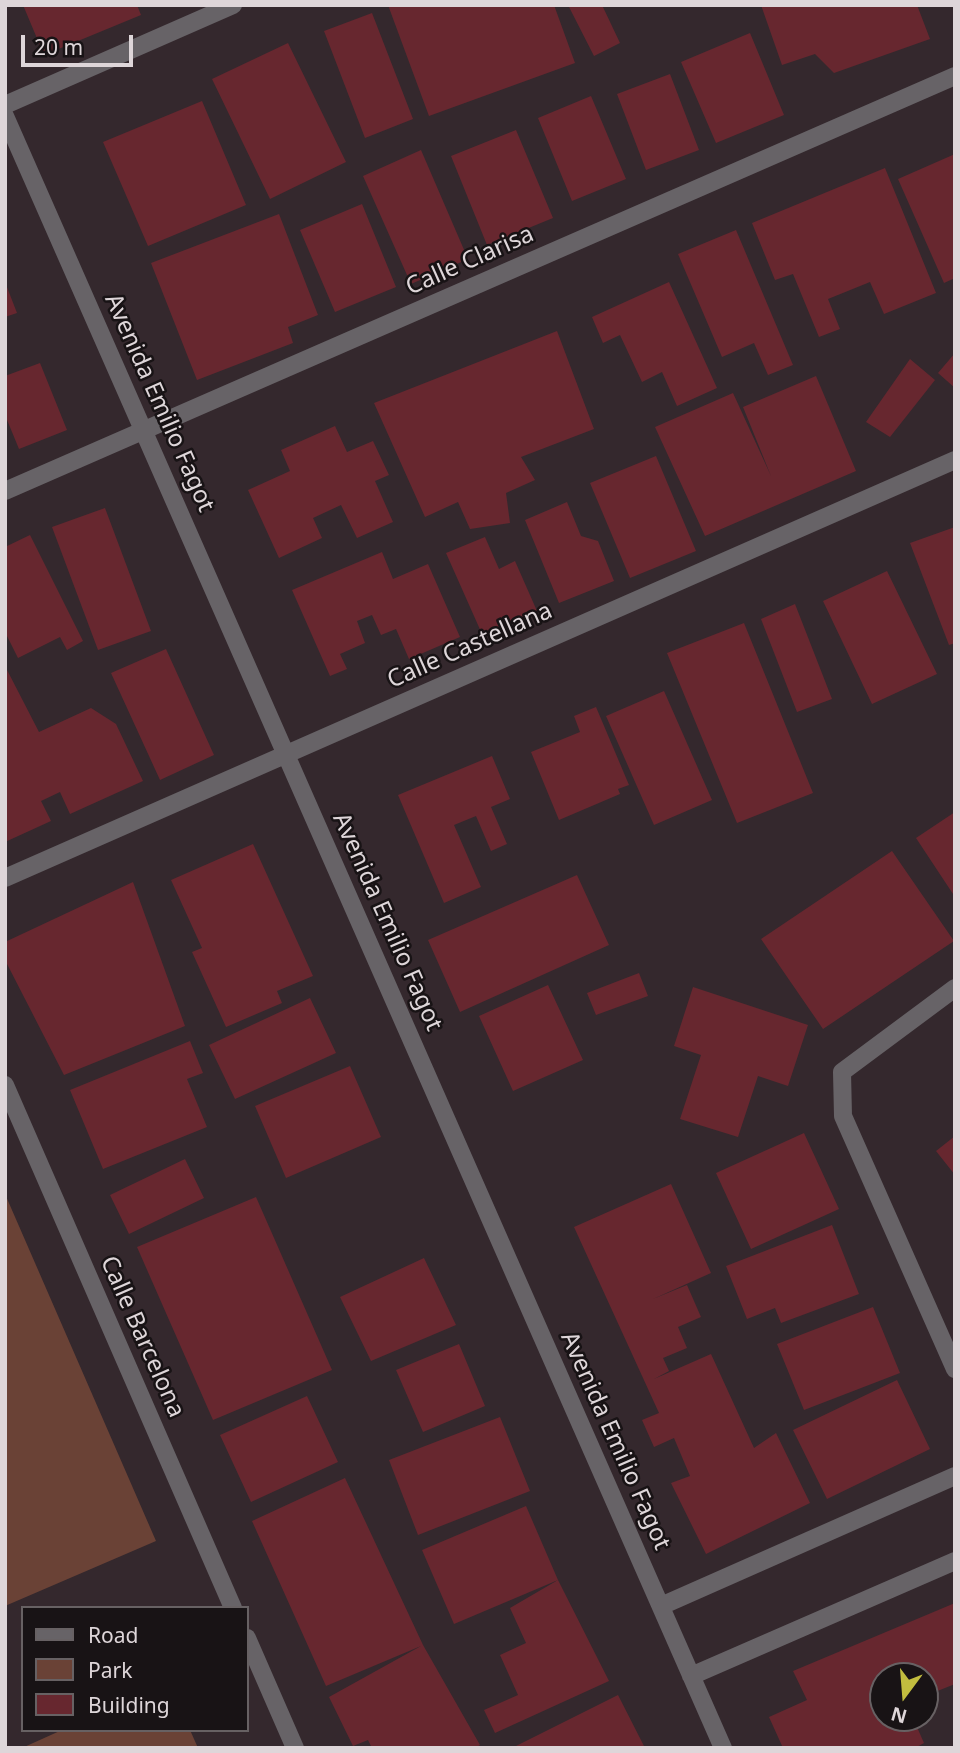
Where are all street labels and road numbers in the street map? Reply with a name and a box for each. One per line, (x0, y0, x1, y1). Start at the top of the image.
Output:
street label: Calle Clarisa (402, 220, 538, 302)
street label: Avenida Emilio Fagot (98, 290, 220, 516)
street label: Calle Castellana (383, 597, 557, 695)
street label: Avenida Emilio Fagot (326, 809, 448, 1035)
street label: Calle Barcelona (94, 1252, 190, 1422)
street label: Avenida Emilio Fagot (554, 1328, 676, 1554)

